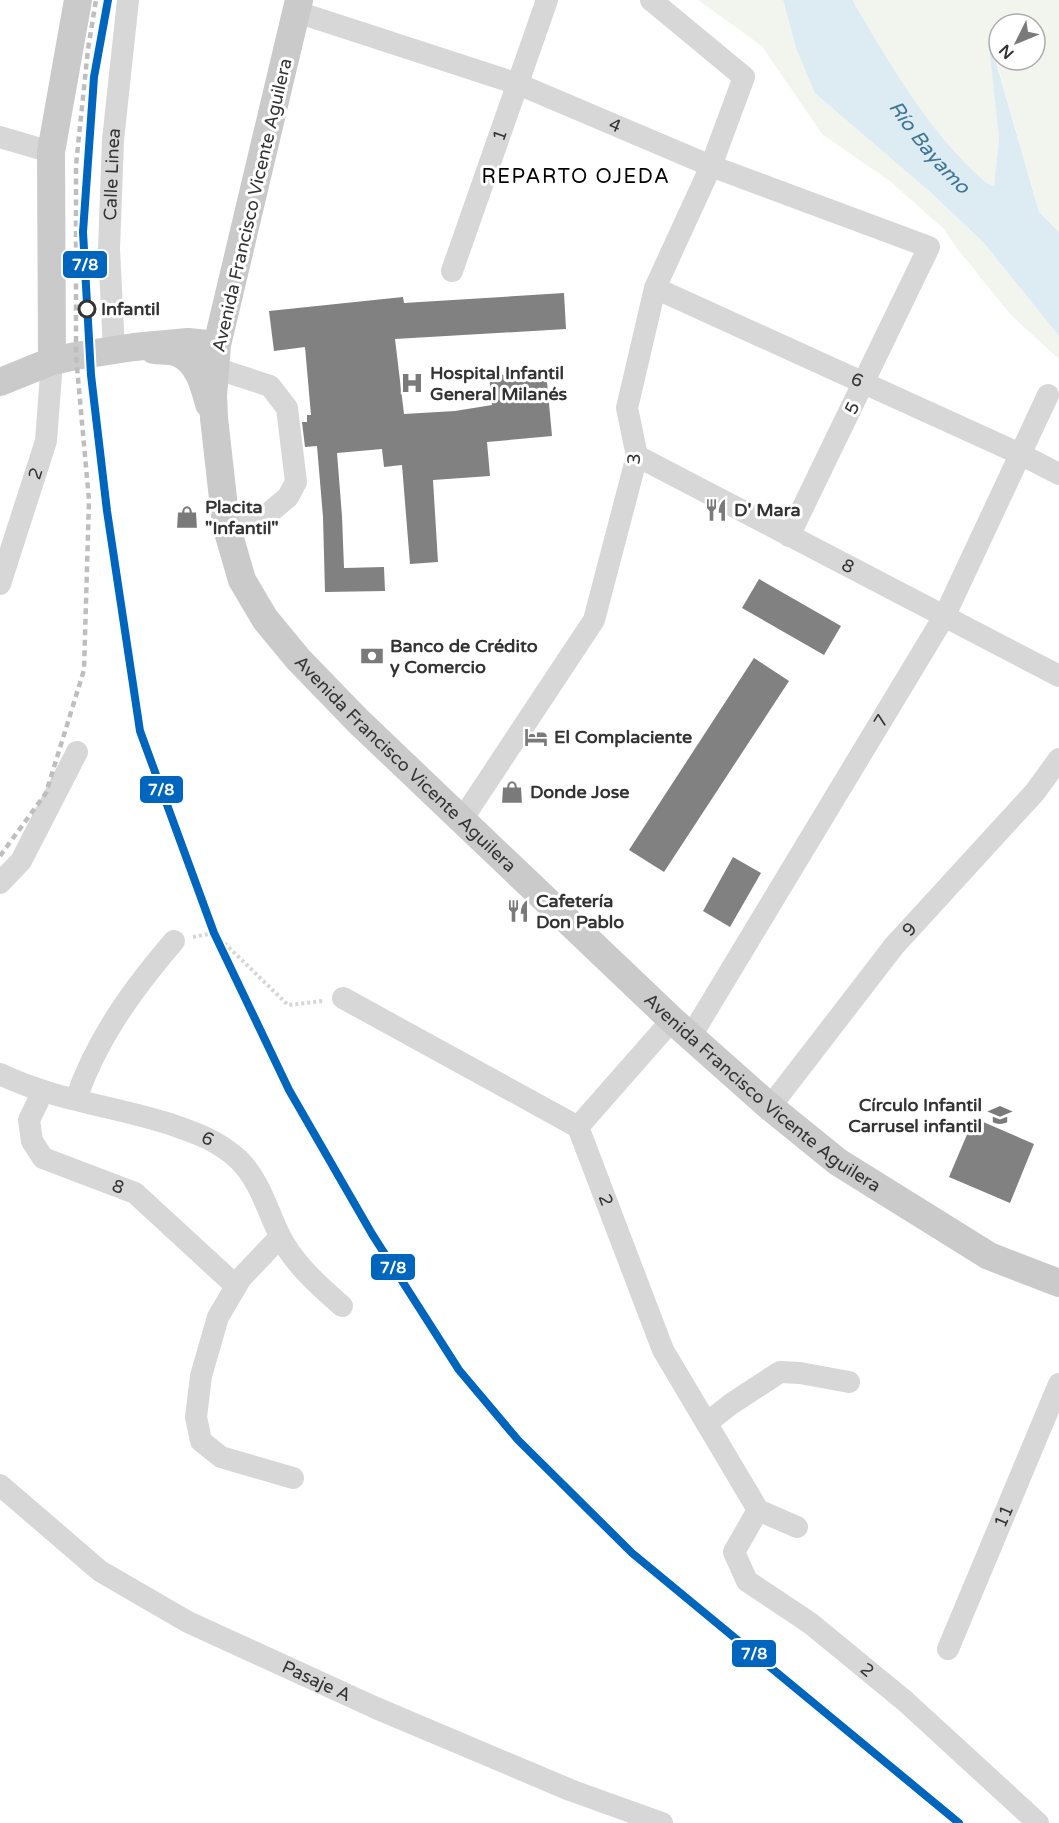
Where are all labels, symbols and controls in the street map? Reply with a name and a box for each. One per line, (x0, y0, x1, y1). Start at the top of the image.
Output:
north arrow (987, 12, 1047, 72)
text: N (995, 40, 1018, 63)
street label: Avenida Francisco Vicente Aguilera (207, 56, 297, 354)
water label: Río Bayamo (883, 96, 975, 200)
street label: 4 (606, 113, 625, 138)
street label: 1 (487, 126, 512, 144)
street label: Calle Linea (99, 127, 125, 221)
district label: REPARTO OJEDA (482, 165, 670, 189)
line badge: 7/8 (62, 250, 108, 279)
text: 7/8 (72, 255, 98, 275)
place label: Infantil (101, 298, 160, 320)
marker: Infantil (78, 300, 96, 318)
place label: Hospital Infantil General Milanés (430, 362, 568, 405)
street label: 6 (847, 368, 867, 392)
hospital icon: Hospital Infantil General Milanés (399, 370, 425, 396)
street label: 5 (840, 398, 864, 418)
street label: 3 (623, 453, 645, 465)
street label: 2 (23, 465, 48, 482)
place label: Placita "Infantil" (205, 496, 279, 539)
restaurant icon: D' Mara (703, 497, 729, 523)
place label: D' Mara (734, 499, 801, 521)
shop icon: Placita "Infantil" (174, 504, 200, 530)
street label: 8 (838, 554, 858, 578)
place label: Banco de Crédito y Comercio (390, 635, 538, 678)
bank icon: Banco de Crédito y Comercio (359, 643, 385, 669)
street label: Avenida Francisco Vicente Aguilera (290, 651, 521, 877)
street label: 7 (869, 710, 893, 731)
hotel icon: El Complaciente (523, 724, 549, 750)
place label: El Complaciente (554, 726, 692, 748)
line badge: 7/8 (139, 775, 184, 804)
shop icon: Donde Jose (499, 779, 525, 805)
text: 7/8 (148, 780, 174, 800)
place label: Donde Jose (530, 781, 629, 803)
place label: Cafetería Don Pablo (536, 890, 624, 933)
restaurant icon: Cafetería Don Pablo (505, 898, 531, 924)
street label: 9 (897, 918, 921, 941)
street label: Avenida Francisco Vicente Aguilera (640, 988, 885, 1197)
place label: Círculo Infantil Carrusel infantil (848, 1094, 982, 1137)
school or university icon: Círculo Infantil Carrusel infantil (987, 1102, 1013, 1128)
street label: 6 (198, 1126, 218, 1151)
street label: 8 (109, 1174, 127, 1199)
street label: 2 (593, 1191, 618, 1209)
line badge: 7/8 (370, 1253, 416, 1281)
text: 7/8 (380, 1258, 406, 1278)
street label: 11 (989, 1501, 1018, 1531)
line badge: 7/8 (731, 1639, 777, 1668)
text: 7/8 (741, 1644, 767, 1664)
street label: Pasaje A (279, 1656, 355, 1706)
street label: 2 (856, 1658, 879, 1682)

